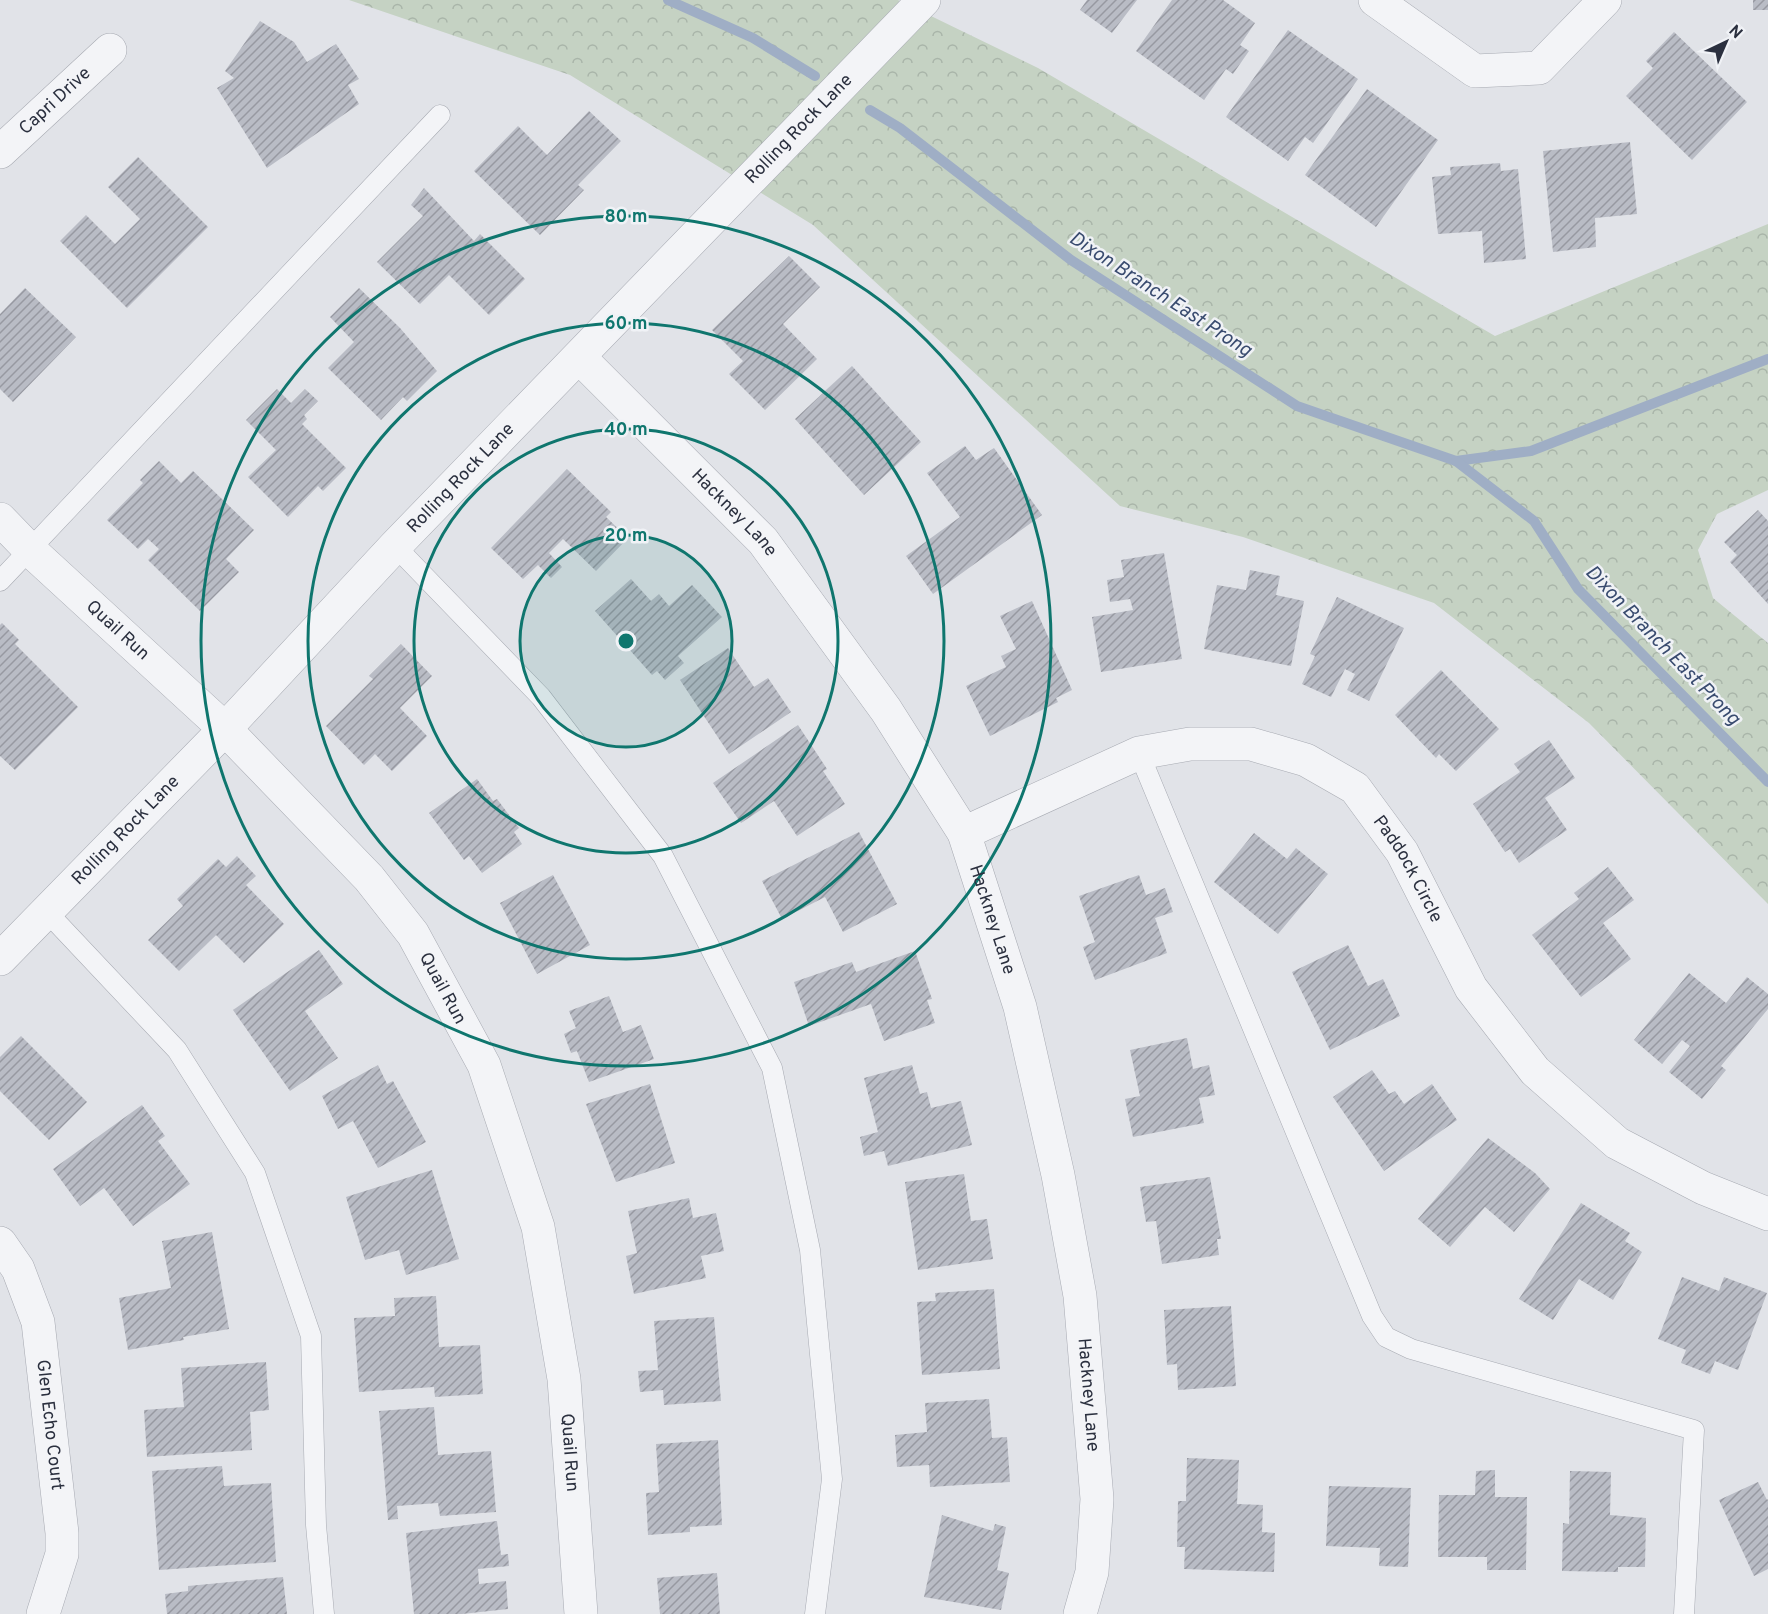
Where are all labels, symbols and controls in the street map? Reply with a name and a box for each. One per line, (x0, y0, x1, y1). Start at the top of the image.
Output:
north arrow (1696, 12, 1756, 72)
text: N (1724, 21, 1746, 44)
street label: Capri Drive (14, 62, 96, 140)
street label: Rolling Rock Lane (740, 69, 858, 189)
text: 80 m (604, 206, 648, 229)
water label: Dixon Branch East Prong (1064, 226, 1257, 365)
text: 60 m (604, 313, 648, 336)
street label: Rolling Rock Lane (402, 418, 519, 538)
text: 40 m (604, 419, 648, 442)
street label: Hackney Lane (686, 464, 782, 561)
text: 20 m (604, 525, 648, 548)
water label: Dixon Branch East Prong (1579, 560, 1746, 732)
street label: Quail Run (81, 595, 154, 665)
centre of rings (616, 631, 636, 651)
street label: Rolling Rock Lane (67, 770, 185, 890)
street label: Paddock Circle (1368, 811, 1447, 927)
street label: Hackney Lane (964, 862, 1020, 977)
street label: Quail Run (414, 948, 471, 1028)
street label: Hackney Lane (1072, 1337, 1104, 1452)
street label: Glen Echo Court (31, 1358, 69, 1492)
street label: Quail Run (555, 1413, 584, 1493)

